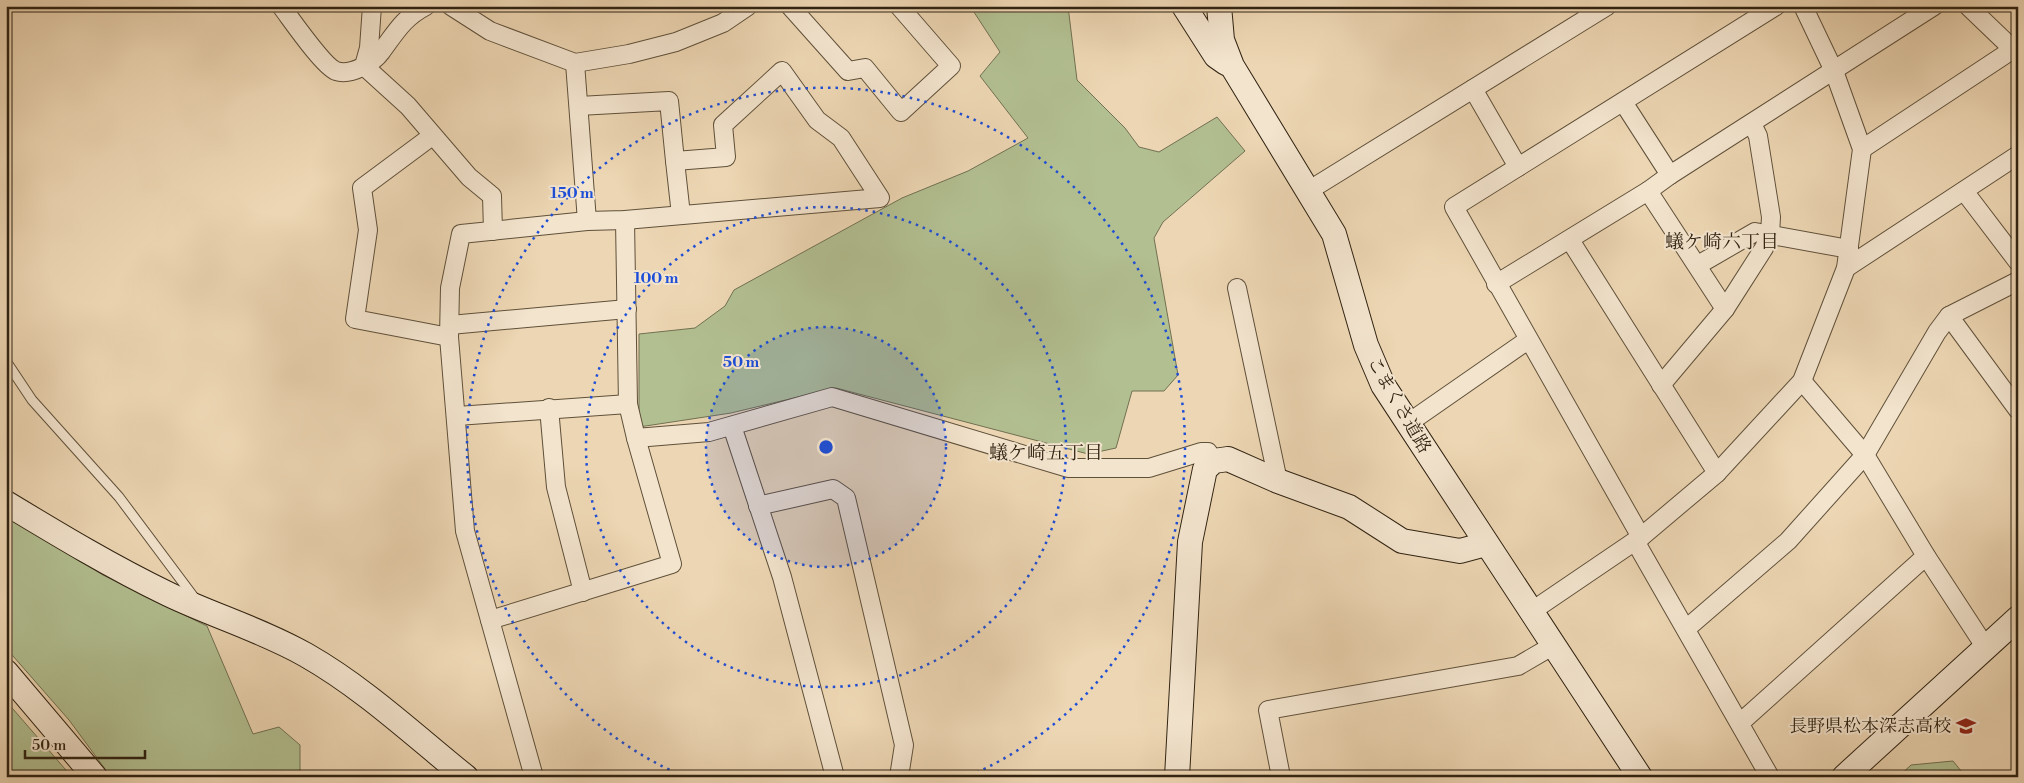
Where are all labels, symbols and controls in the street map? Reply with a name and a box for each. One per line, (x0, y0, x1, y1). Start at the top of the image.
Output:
text: 150 m (550, 184, 594, 203)
district label: 蟻ケ崎六丁目 (1665, 230, 1779, 254)
text: 100 m (634, 269, 679, 288)
street label: こまくさ道路 (1362, 352, 1436, 458)
text: 50 m (723, 353, 759, 372)
centre of rings (817, 438, 835, 456)
district label: 蟻ケ崎五丁目 (989, 441, 1103, 465)
place label: 長野県松本深志高校 (1789, 715, 1951, 738)
school or university icon: 長野県松本深志高校 (1955, 715, 1977, 737)
scale bar (25, 728, 145, 760)
text: 50 m (32, 736, 66, 755)

